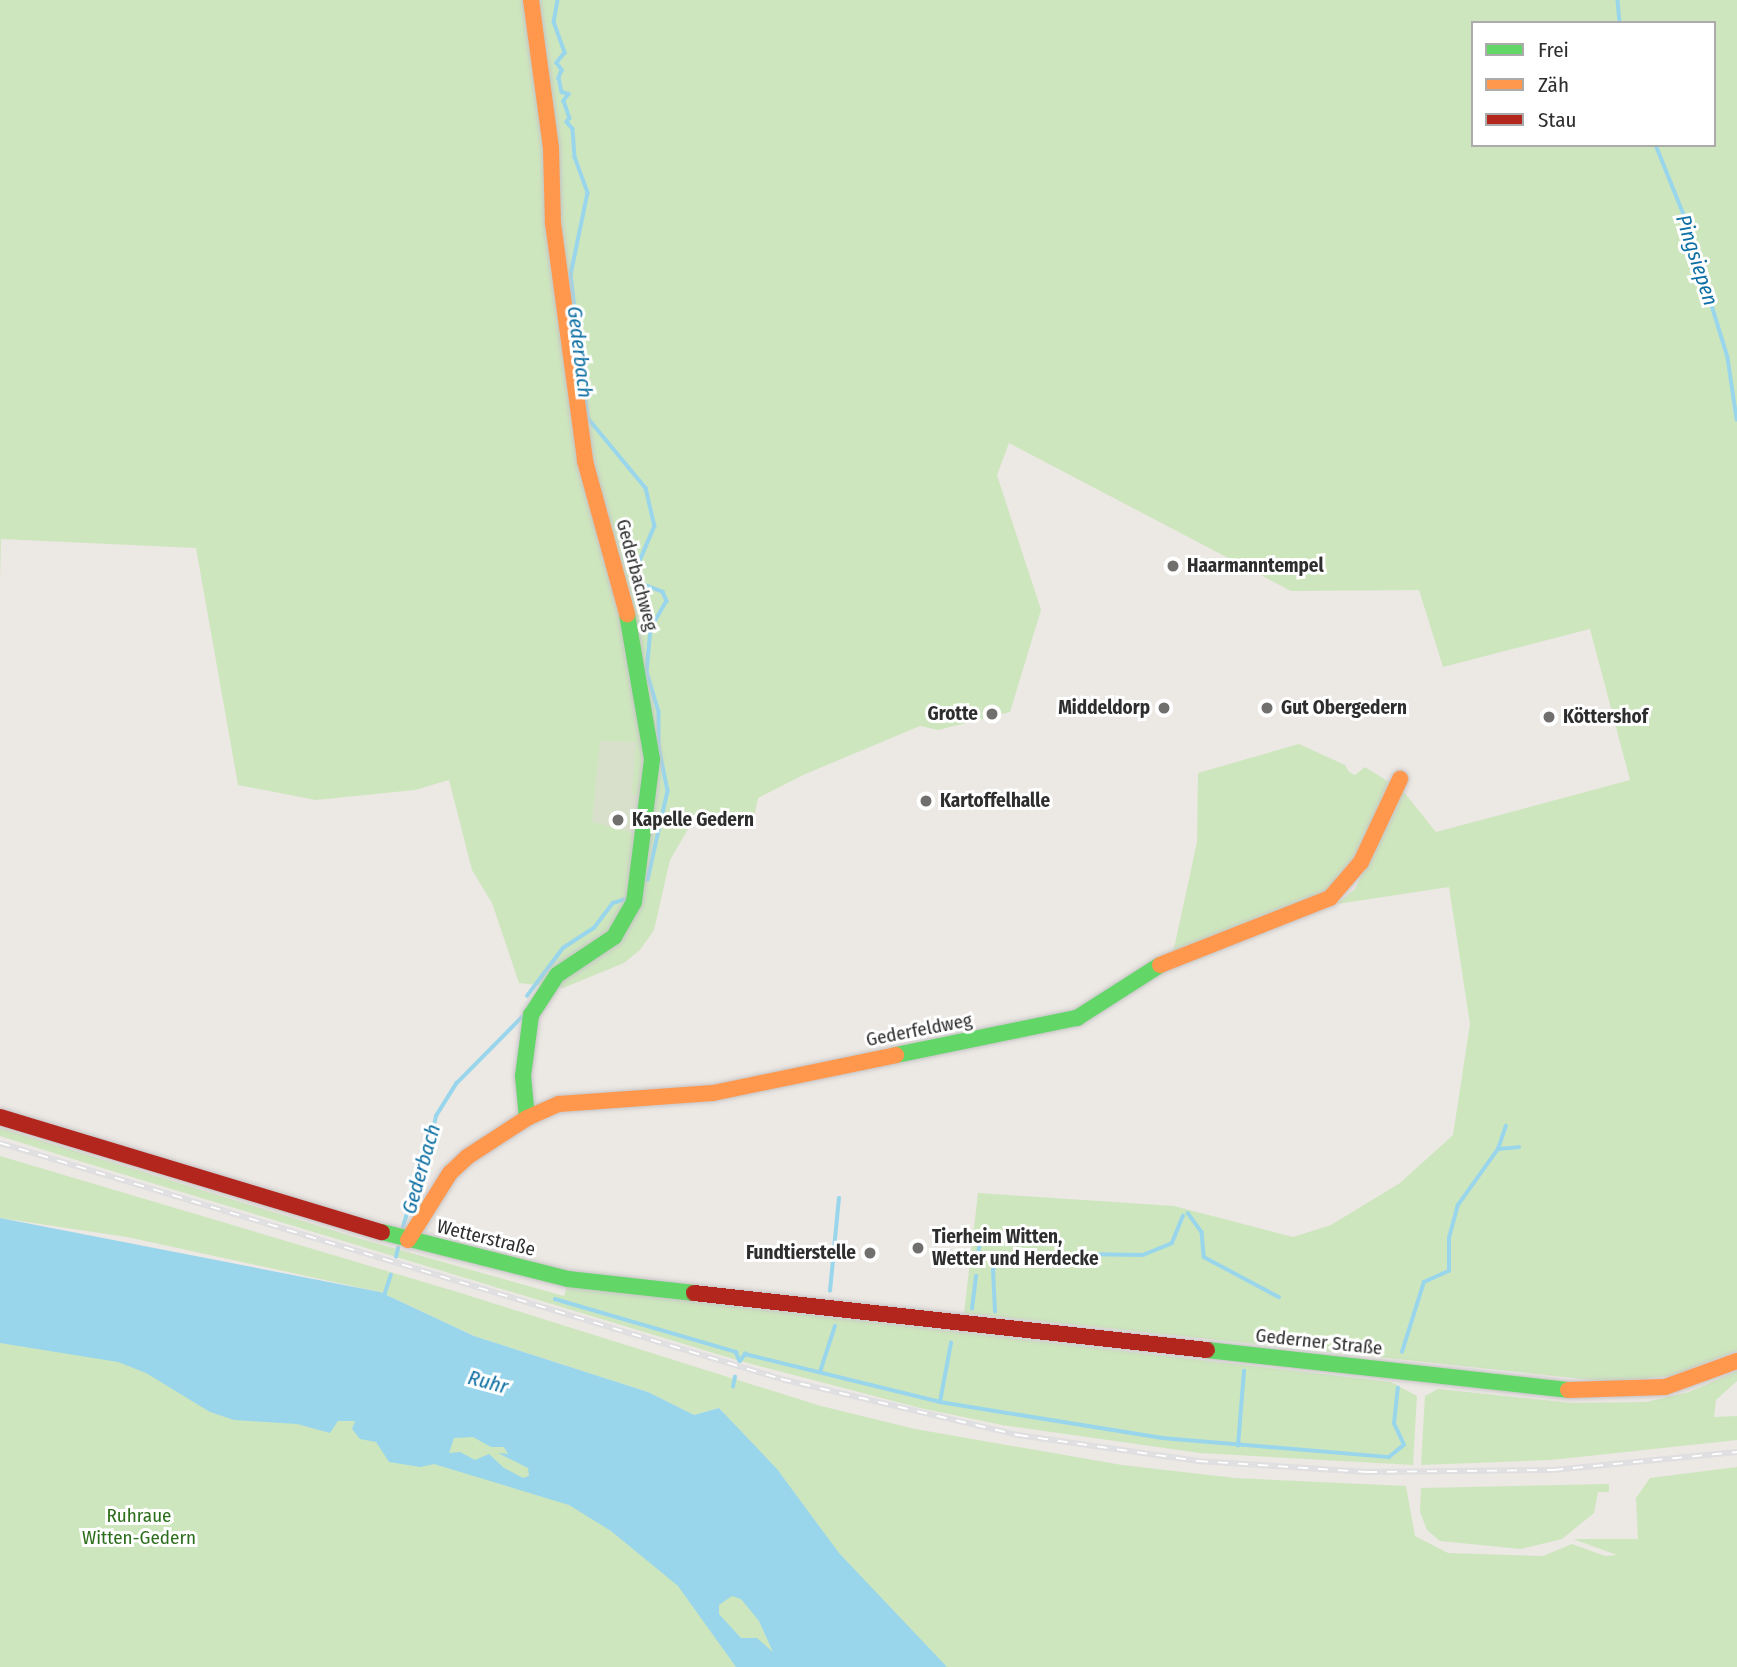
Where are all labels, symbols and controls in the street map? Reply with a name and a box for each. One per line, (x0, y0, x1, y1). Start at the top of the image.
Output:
legend (1471, 21, 1716, 147)
text: Frei (1538, 37, 1569, 63)
text: Zäh (1538, 72, 1569, 98)
text: Stau (1538, 107, 1576, 133)
water label: Pingsiepen (1670, 211, 1724, 309)
water label: Gederbach (562, 305, 598, 399)
street label: Gederbachweg (611, 517, 663, 633)
place label: Haarmanntempel (1187, 555, 1324, 577)
marker: Haarmanntempel (1165, 558, 1181, 574)
place label: Middeldorp (1058, 697, 1150, 719)
place label: Gut Obergedern (1281, 697, 1407, 719)
marker: Middeldorp (1156, 700, 1172, 716)
marker: Gut Obergedern (1259, 700, 1275, 716)
place label: Grotte (928, 703, 978, 725)
marker: Grotte (984, 706, 1000, 722)
place label: Köttershof (1563, 706, 1648, 728)
marker: Köttershof (1541, 709, 1557, 725)
place label: Kartoffelhalle (940, 790, 1050, 812)
marker: Kartoffelhalle (918, 793, 934, 809)
place label: Kapelle Gedern (632, 809, 754, 831)
marker: Kapelle Gedern (610, 812, 626, 828)
street label: Gederfeldweg (864, 1009, 974, 1051)
water label: Gederbach (396, 1121, 446, 1217)
street label: Wetterstraße (434, 1215, 538, 1261)
place label: Tierheim Witten, Wetter und Herdecke (932, 1226, 1099, 1270)
marker: Tierheim Witten, Wetter und Herdecke (910, 1240, 926, 1256)
place label: Fundtierstelle (746, 1242, 856, 1264)
marker: Fundtierstelle (862, 1245, 878, 1261)
street label: Gederner Straße (1254, 1324, 1384, 1360)
water label: Ruhr (465, 1365, 511, 1399)
park label: Ruhraue Witten-Gedern (82, 1505, 196, 1549)

